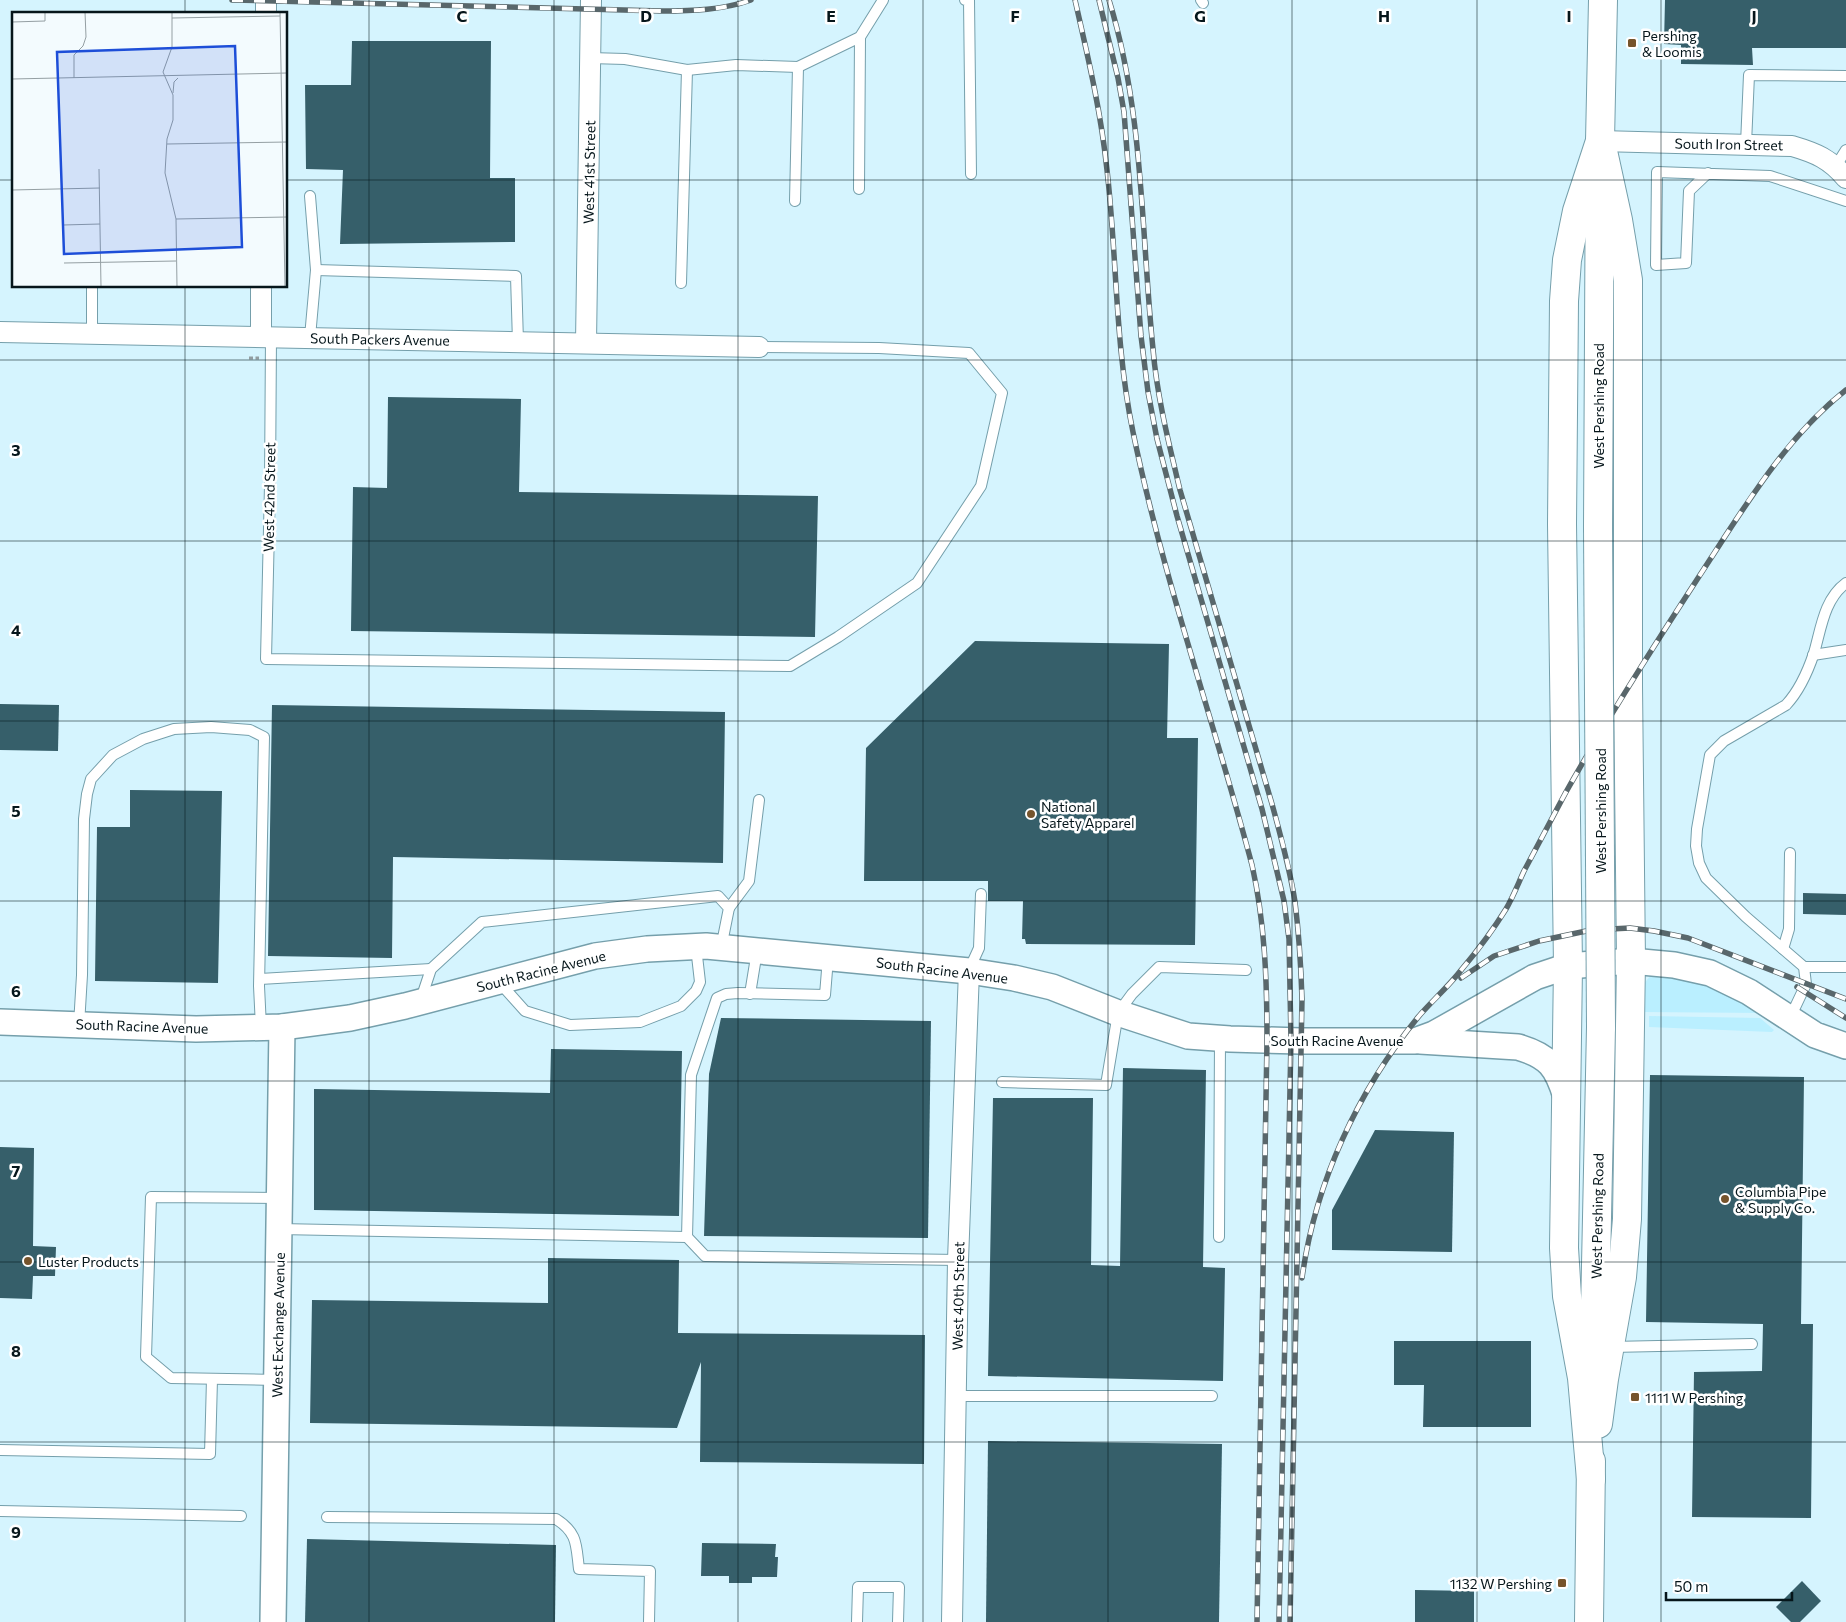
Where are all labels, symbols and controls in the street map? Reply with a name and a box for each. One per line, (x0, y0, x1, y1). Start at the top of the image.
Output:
text: C (457, 6, 468, 25)
text: D (640, 6, 652, 25)
text: E (826, 6, 836, 25)
text: F (1010, 6, 1020, 25)
text: G (1194, 6, 1206, 25)
text: H (1378, 6, 1390, 25)
text: I (1566, 6, 1572, 25)
text: J (1751, 6, 1757, 25)
inset map (12, 12, 288, 288)
place label: Pershing & Loomis (1642, 27, 1702, 60)
marker: Pershing & Loomis (1626, 37, 1638, 49)
street label: West 41st Street (580, 120, 598, 224)
street label: South Iron Street (1674, 135, 1784, 153)
street label: South Packers Avenue (310, 329, 450, 349)
street label: West Pershing Road (1590, 343, 1607, 469)
text: 3 (11, 440, 21, 459)
street label: West 42nd Street (260, 442, 278, 552)
text: 4 (11, 620, 21, 639)
street label: West Pershing Road (1592, 748, 1609, 874)
place label: National Safety Apparel (1041, 798, 1135, 831)
text: 5 (11, 801, 21, 820)
marker: National Safety Apparel (1025, 808, 1037, 820)
street label: South Racine Avenue (475, 947, 607, 995)
street label: South Racine Avenue (875, 953, 1009, 987)
text: 6 (11, 981, 21, 1000)
street label: South Racine Avenue (75, 1015, 209, 1037)
street label: South Racine Avenue (1271, 1032, 1403, 1049)
street label: West Pershing Road (1587, 1153, 1607, 1279)
text: 7 (12, 1161, 21, 1180)
place label: Columbia Pipe & Supply Co. (1735, 1183, 1826, 1216)
marker: Columbia Pipe & Supply Co. (1719, 1193, 1731, 1205)
street label: West 40th Street (949, 1241, 967, 1351)
street label: West Exchange Avenue (268, 1252, 288, 1398)
place label: Luster Products (38, 1253, 139, 1270)
marker: Luster Products (22, 1255, 34, 1267)
text: 8 (11, 1341, 21, 1360)
place label: 1111 W Pershing (1645, 1389, 1744, 1406)
marker: 1111 W Pershing (1629, 1391, 1641, 1403)
text: 9 (11, 1522, 21, 1541)
scale bar (1666, 1570, 1792, 1602)
place label: 1132 W Pershing (1450, 1575, 1552, 1592)
marker: 1132 W Pershing (1556, 1577, 1568, 1589)
text: 50 m (1674, 1577, 1708, 1595)

